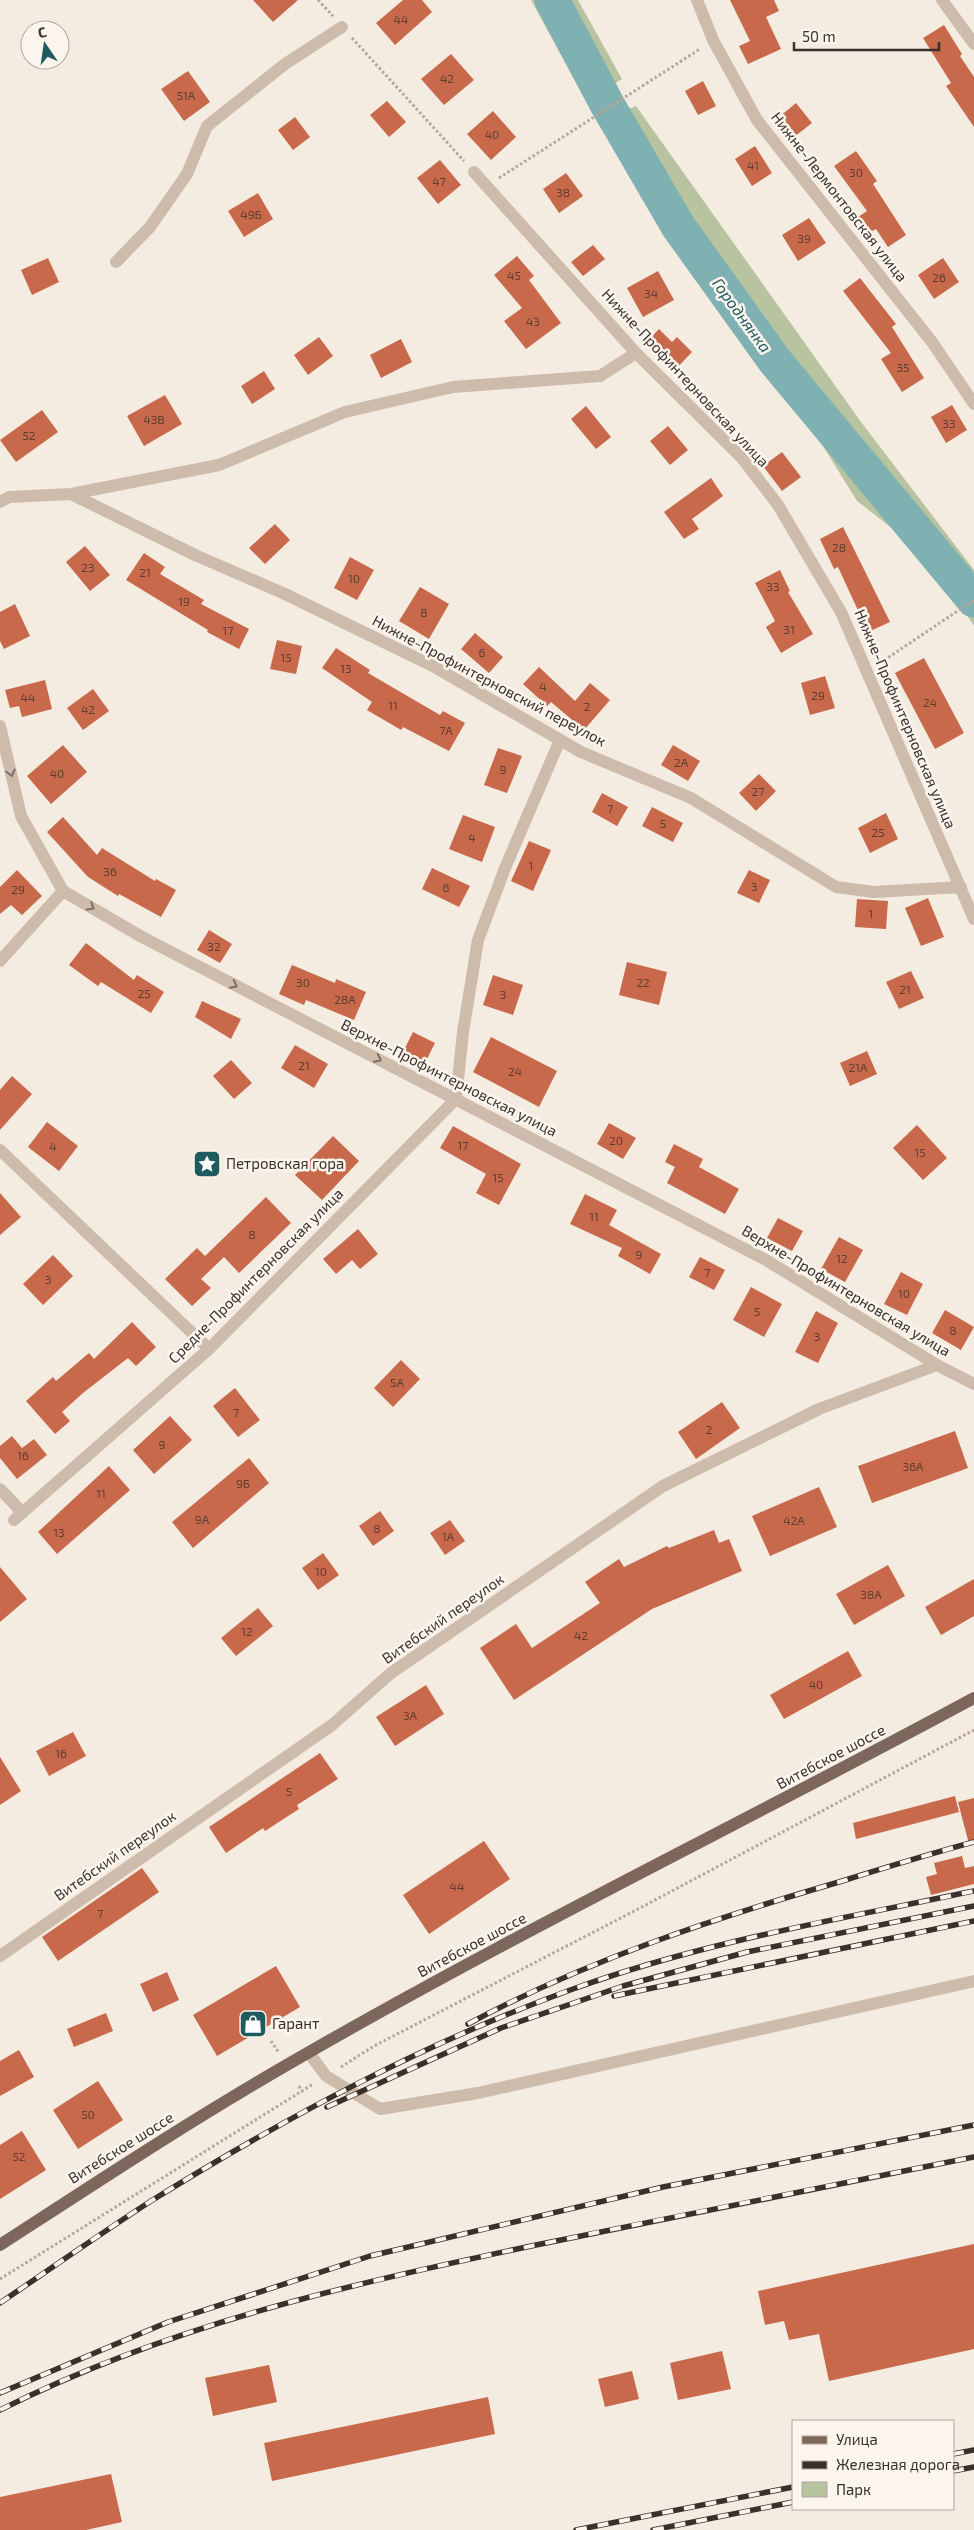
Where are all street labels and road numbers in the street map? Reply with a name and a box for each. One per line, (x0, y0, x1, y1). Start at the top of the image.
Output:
street label: Нижне-Лермонтовская улица (767, 108, 912, 285)
street label: Нижне-Профинтерновская улица (598, 285, 773, 471)
street label: Нижне-Профинтерновская улица (850, 606, 960, 831)
street label: Нижне-Профинтерновский переулок (369, 611, 609, 750)
street label: Верхне-Профинтерновская улица (338, 1015, 561, 1141)
street label: Средне-Профинтерновская улица (164, 1184, 347, 1367)
street label: Верхне-Профинтерновская улица (738, 1221, 954, 1361)
street label: Витебский переулок (378, 1569, 507, 1668)
street label: Витебское шоссе (773, 1720, 888, 1792)
street label: Витебский переулок (50, 1806, 179, 1905)
street label: Витебское шоссе (414, 1908, 529, 1980)
street label: Витебское шоссе (65, 2108, 176, 2187)

